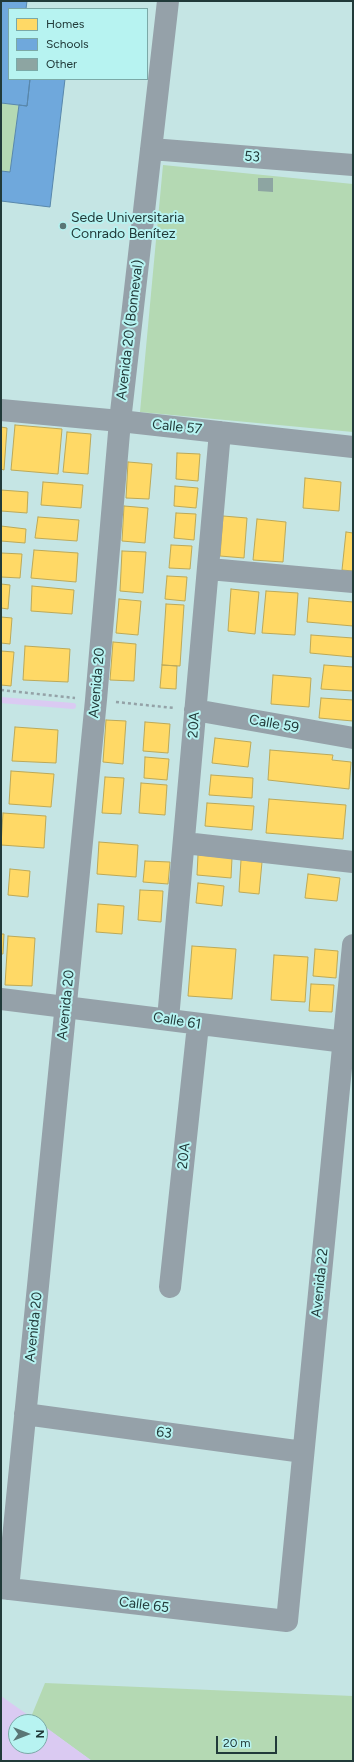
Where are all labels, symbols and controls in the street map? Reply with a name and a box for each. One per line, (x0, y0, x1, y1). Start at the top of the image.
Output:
legend (8, 8, 148, 80)
text: Homes (46, 17, 84, 31)
text: Schools (46, 37, 89, 51)
text: Other (46, 57, 77, 71)
street label: 53 (244, 148, 260, 166)
place label: Sede Universitaria Conrado Benítez (71, 210, 184, 242)
marker: Sede Universitaria Conrado Benítez (58, 221, 68, 231)
street label: Avenida 20 (Bonneval) (113, 259, 147, 401)
street label: Calle 57 (151, 416, 203, 438)
street label: Avenida 20 (86, 647, 108, 719)
street label: 20A (185, 711, 203, 739)
street label: Calle 59 (248, 711, 300, 737)
street label: Avenida 20 (54, 969, 78, 1041)
street label: Calle 61 (152, 1009, 202, 1033)
street label: 20A (174, 1142, 194, 1170)
street label: Avenida 22 (308, 1248, 332, 1318)
street label: Avenida 20 (22, 1291, 46, 1363)
street label: 63 (155, 1424, 173, 1442)
street label: Calle 65 (118, 1594, 170, 1616)
north arrow (8, 1714, 48, 1754)
scale bar (218, 1728, 279, 1754)
text: N (33, 1730, 46, 1738)
text: 20 m (223, 1736, 251, 1750)

